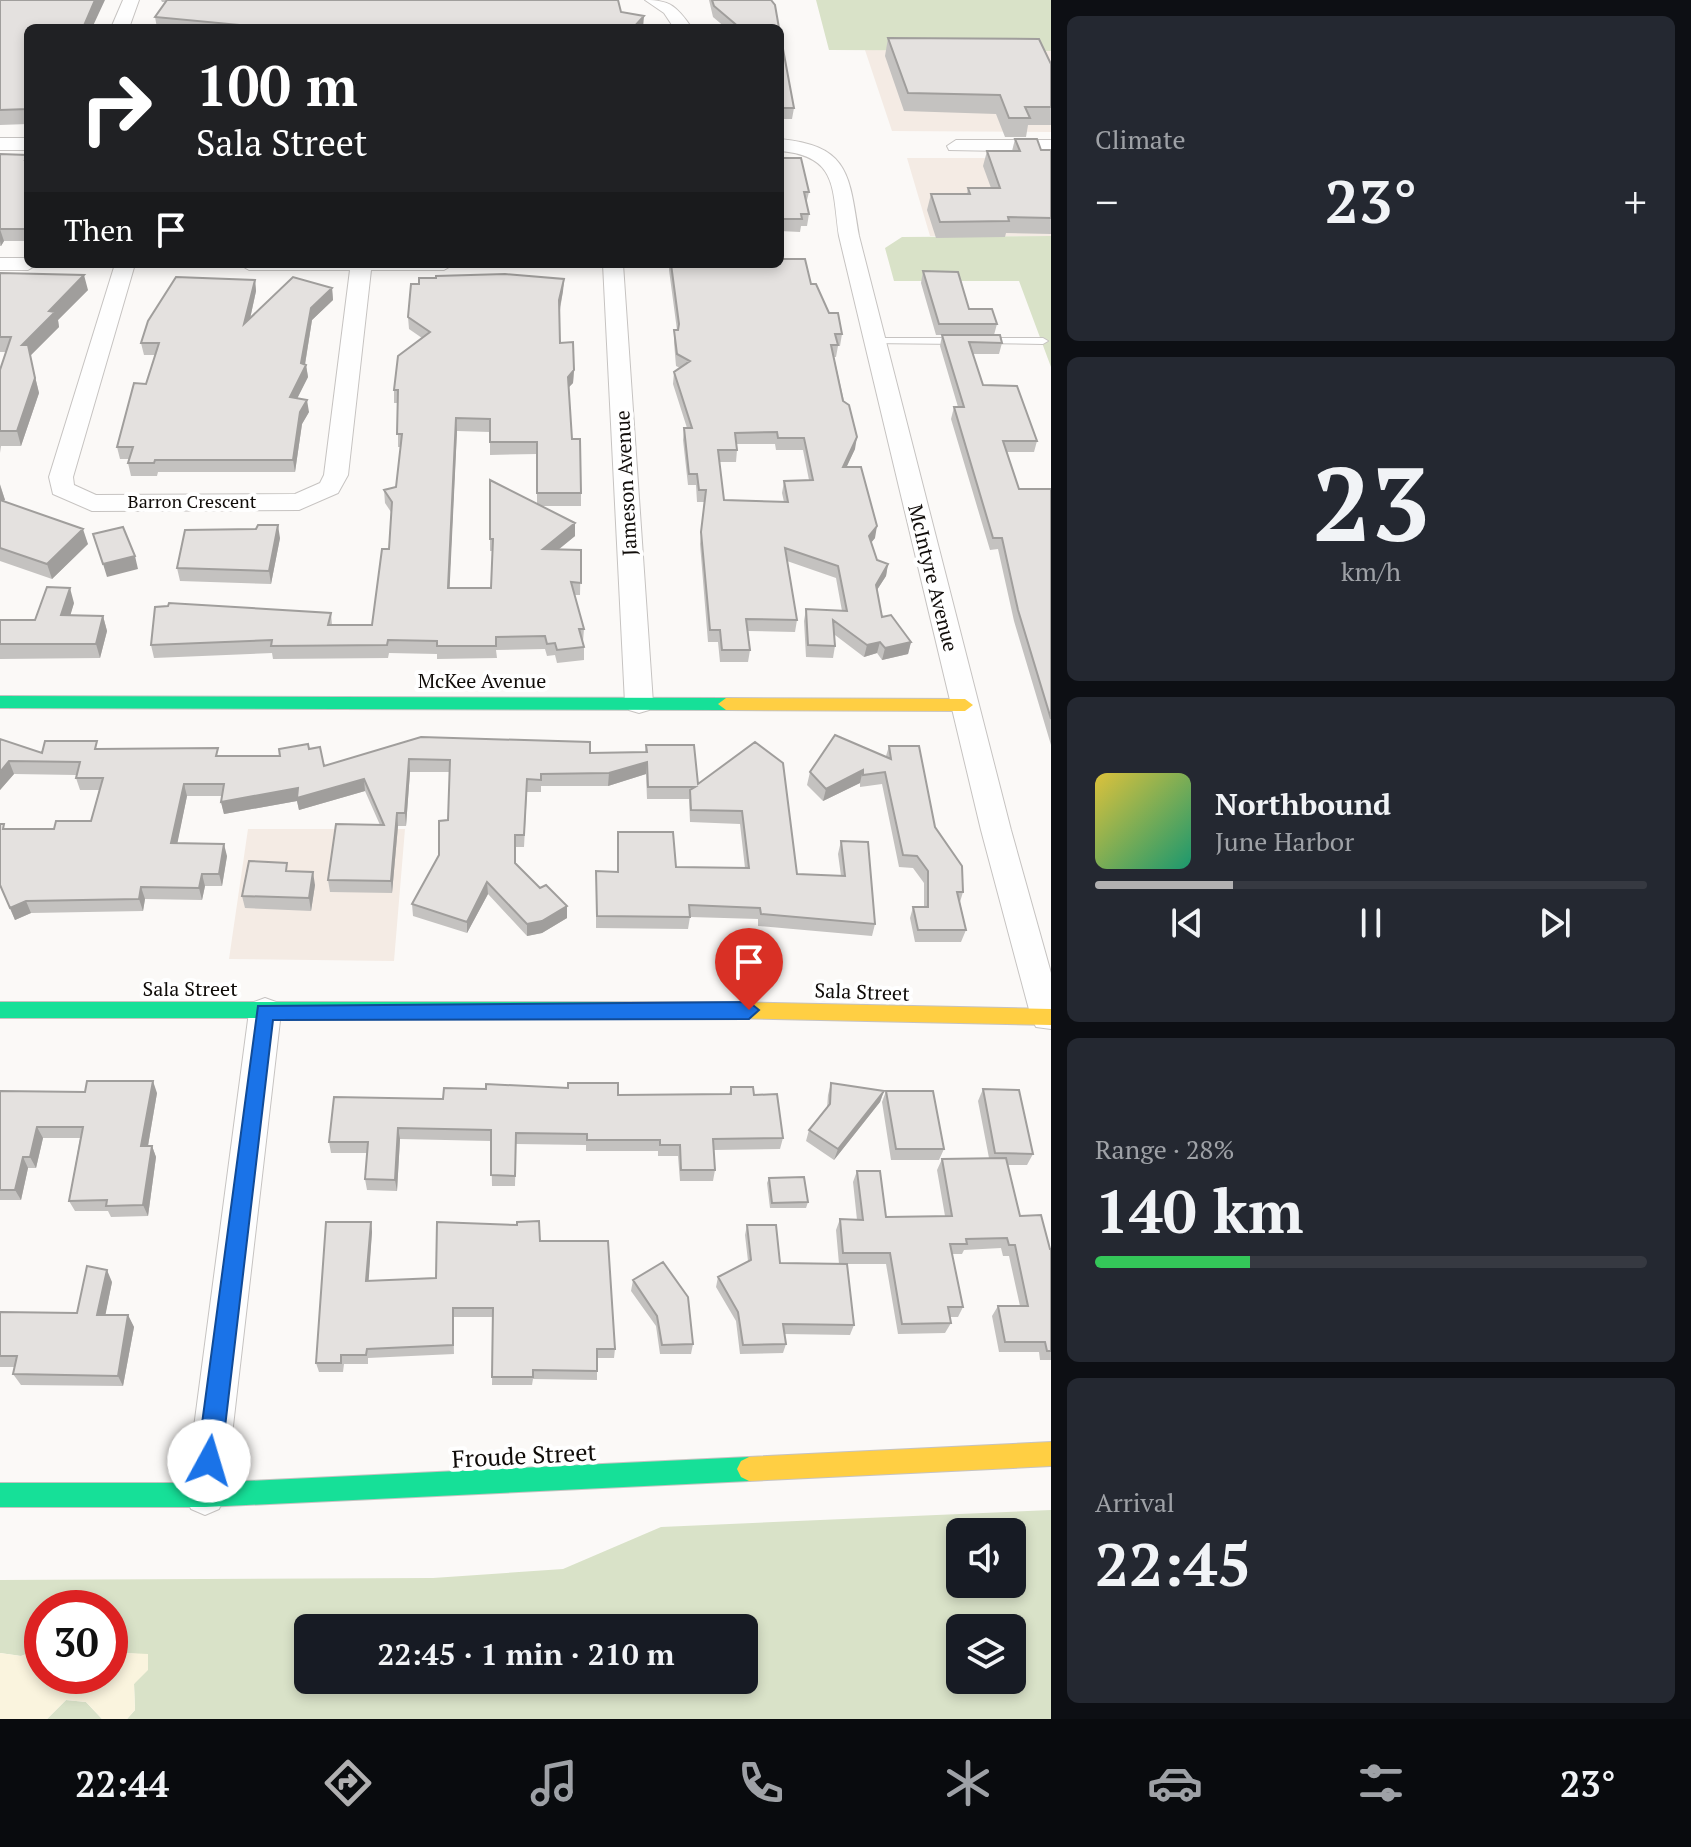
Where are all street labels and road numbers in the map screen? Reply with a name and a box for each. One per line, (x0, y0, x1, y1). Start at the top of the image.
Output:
street label: Jameson Avenue (608, 410, 643, 557)
street label: Barron Crescent (128, 489, 257, 513)
street label: McIntyre Avenue (902, 501, 965, 654)
street label: McKee Avenue (418, 667, 546, 694)
street label: Sala Street (142, 975, 238, 1002)
street label: Sala Street (814, 976, 911, 1007)
street label: Froude Street (451, 1435, 597, 1475)

